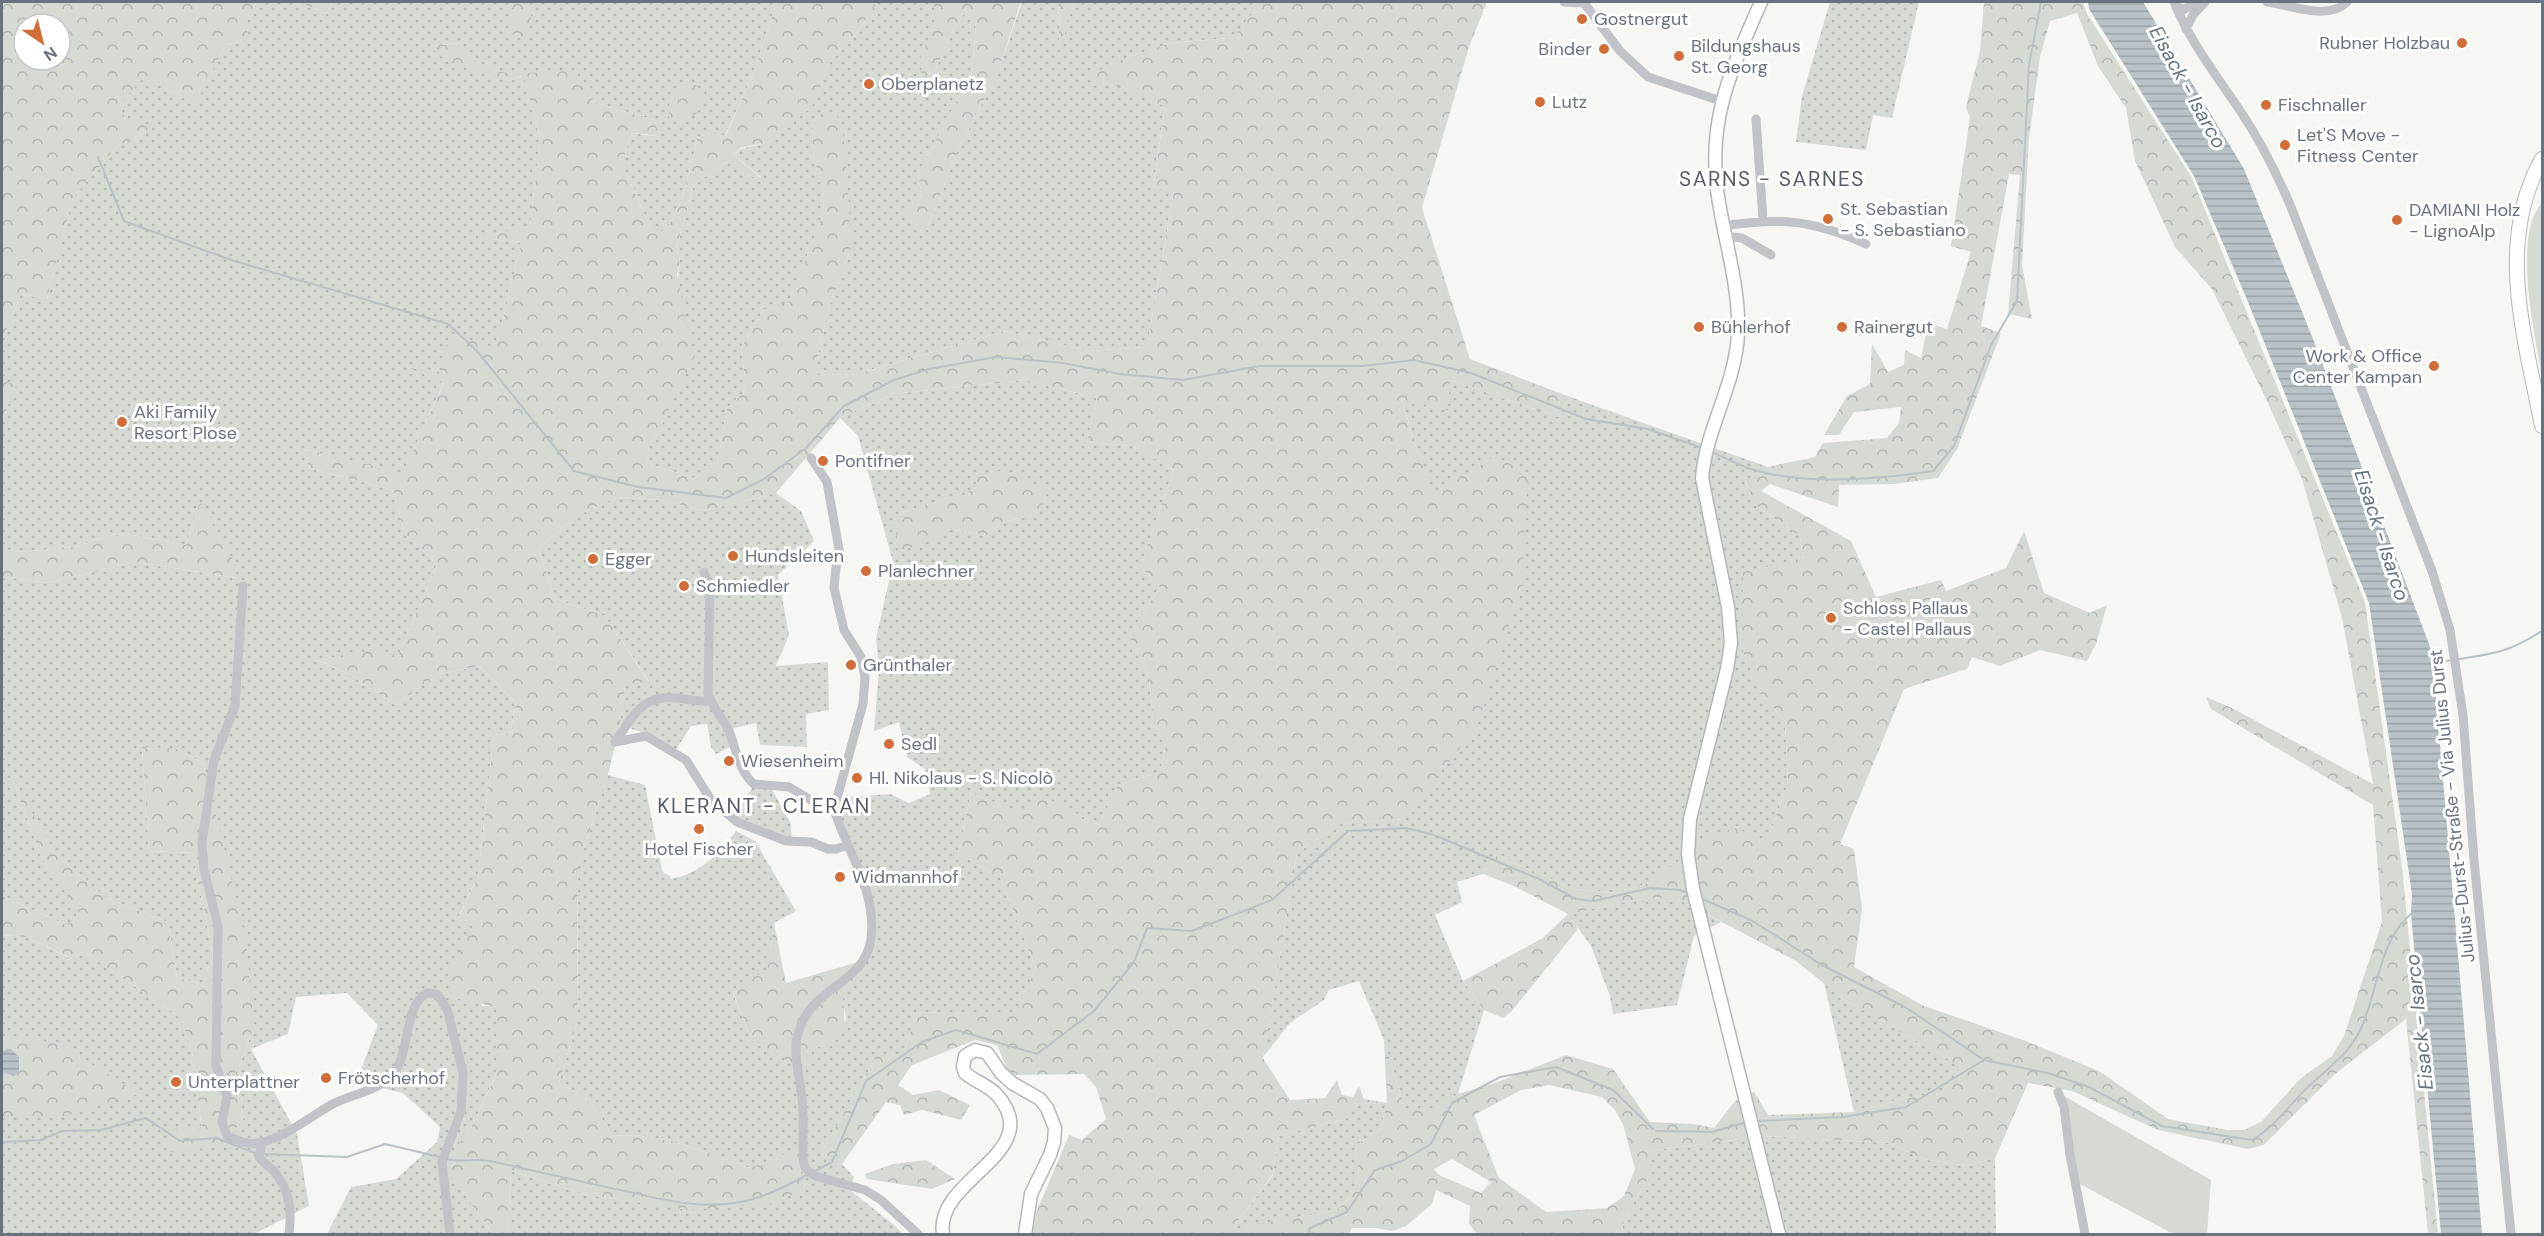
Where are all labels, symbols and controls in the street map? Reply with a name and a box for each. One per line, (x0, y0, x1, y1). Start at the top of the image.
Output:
place label: Gostnergut (1594, 7, 1688, 31)
north arrow (12, 12, 72, 72)
marker: Gostnergut (1575, 12, 1589, 26)
water label: Eisack - Isarco (2144, 21, 2233, 153)
place label: Rubner Holzbau (2319, 31, 2450, 55)
place label: Bildungshaus St. Georg (1691, 34, 1801, 79)
marker: Rubner Holzbau (2455, 36, 2469, 50)
place label: Binder (1538, 37, 1592, 61)
text: N (40, 42, 61, 66)
marker: Binder (1597, 42, 1611, 56)
marker: Bildungshaus St. Georg (1672, 49, 1686, 63)
place label: Oberplanetz (881, 72, 984, 96)
marker: Oberplanetz (862, 77, 876, 91)
place label: Lutz (1552, 90, 1587, 114)
place label: Fischnaller (2278, 93, 2367, 117)
marker: Lutz (1533, 95, 1547, 109)
marker: Fischnaller (2259, 98, 2273, 112)
place label: Let'S Move - Fitness Center (2297, 123, 2419, 168)
marker: Let'S Move - Fitness Center (2278, 138, 2292, 152)
district label: SARNS - SARNES (1679, 165, 1865, 193)
place label: St. Sebastian - S. Sebastiano (1840, 197, 1966, 242)
place label: DAMIANI Holz - LignoAlp (2409, 198, 2520, 243)
marker: St. Sebastian - S. Sebastiano (1821, 212, 1835, 226)
marker: DAMIANI Holz - LignoAlp (2390, 213, 2404, 227)
place label: Bühlerhof (1711, 315, 1791, 339)
place label: Rainergut (1854, 315, 1933, 339)
marker: Bühlerhof (1692, 320, 1706, 334)
marker: Rainergut (1835, 320, 1849, 334)
place label: Work & Office Center Kampan (2293, 344, 2422, 389)
marker: Work & Office Center Kampan (2427, 359, 2441, 373)
place label: Aki Family Resort Plose (134, 400, 237, 445)
marker: Aki Family Resort Plose (115, 415, 129, 429)
place label: Pontifner (835, 449, 911, 473)
marker: Pontifner (816, 454, 830, 468)
water label: Eisack - Isarco (2349, 466, 2415, 604)
place label: Hundsleiten (745, 544, 844, 568)
place label: Egger (605, 547, 652, 571)
marker: Hundsleiten (726, 549, 740, 563)
marker: Egger (586, 552, 600, 566)
place label: Planlechner (878, 559, 975, 583)
marker: Planlechner (859, 564, 873, 578)
place label: Schmiedler (696, 574, 790, 598)
marker: Schmiedler (677, 579, 691, 593)
place label: Schloss Pallaus - Castel Pallaus (1843, 596, 1972, 641)
marker: Schloss Pallaus - Castel Pallaus (1824, 611, 1838, 625)
street label: Julius-Durst-Straße - Via Julius Durst (2424, 648, 2480, 964)
place label: Grünthaler (863, 653, 952, 677)
marker: Grünthaler (844, 658, 858, 672)
place label: Sedl (901, 732, 937, 756)
marker: Sedl (882, 737, 896, 751)
place label: Wiesenheim (741, 749, 844, 773)
marker: Wiesenheim (722, 754, 736, 768)
place label: Hl. Nikolaus - S. Nicolò (869, 766, 1053, 790)
marker: Hl. Nikolaus - S. Nicolò (850, 771, 864, 785)
district label: KLERANT - CLERAN (657, 792, 871, 820)
marker: Hotel Fischer (692, 822, 706, 836)
place label: Hotel Fischer (645, 837, 754, 861)
place label: Widmannhof (852, 865, 959, 889)
marker: Widmannhof (833, 870, 847, 884)
water label: Eisack - Isarco (2399, 953, 2439, 1091)
place label: Frötscherhof (338, 1066, 445, 1090)
place label: Unterplattner (188, 1070, 300, 1094)
marker: Frötscherhof (319, 1071, 333, 1085)
marker: Unterplattner (169, 1075, 183, 1089)

